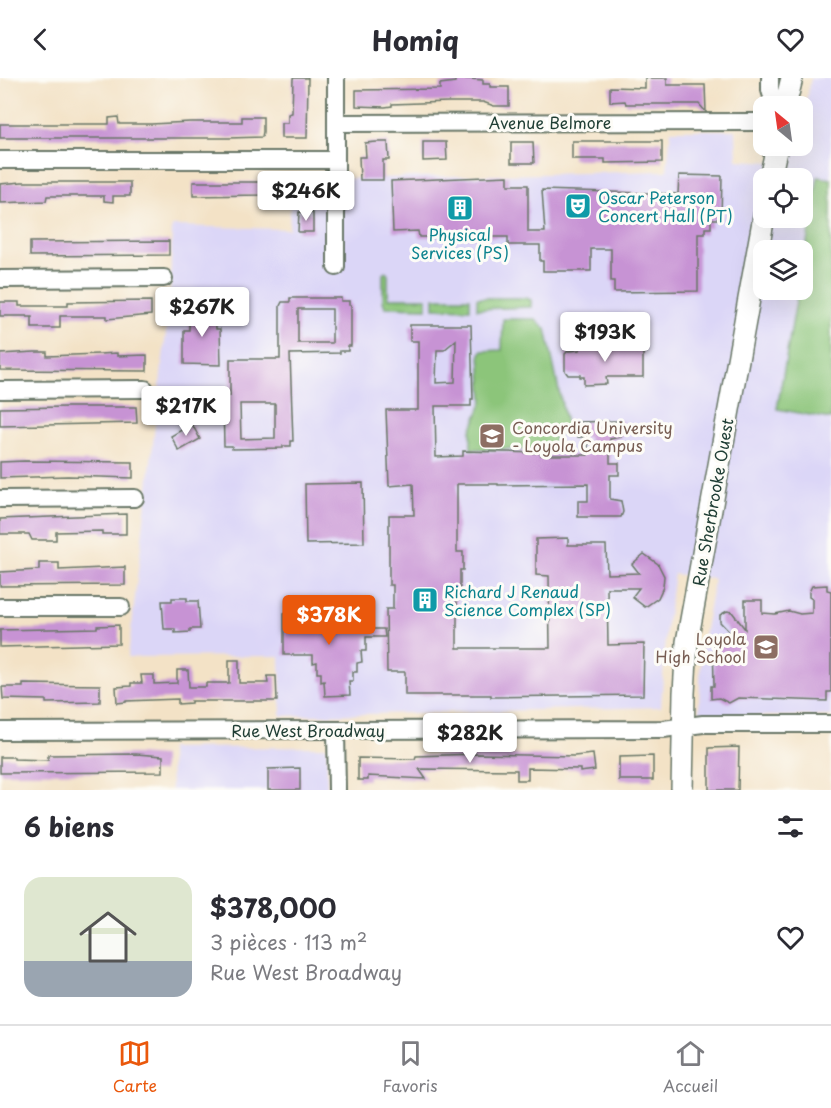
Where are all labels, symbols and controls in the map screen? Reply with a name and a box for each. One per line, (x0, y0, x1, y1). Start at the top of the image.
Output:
text: Homiq (372, 19, 459, 60)
icon: back (24, 23, 57, 56)
icon: heart (774, 23, 807, 56)
north arrow (753, 96, 813, 156)
map controls (753, 96, 813, 300)
street label: Avenue Belmore (489, 110, 611, 134)
button: locate (753, 168, 813, 228)
pin: $246K (264, 171, 348, 222)
text: $246K (271, 175, 341, 205)
place label: Oscar Peterson Concert Hall (PT) (598, 185, 733, 227)
theatre icon: Oscar Peterson Concert Hall (PT) (563, 191, 593, 221)
building icon: Physical Services (PS) (445, 193, 475, 223)
place label: Physical Services (PS) (411, 222, 509, 264)
button: layers (753, 240, 813, 300)
pin: $267K (160, 287, 244, 338)
text: $267K (169, 291, 235, 321)
pin: $193K (563, 312, 647, 363)
text: $193K (574, 316, 636, 346)
pin: $217K (144, 386, 228, 437)
text: $217K (155, 390, 217, 420)
place label: Concordia University - Loyola Campus (512, 415, 673, 457)
street label: Rue Sherbrooke Ouest (685, 416, 739, 588)
school or university icon: Concordia University - Loyola Campus (477, 421, 507, 451)
place label: Richard J Renaud Science Complex (SP) (444, 579, 611, 621)
building icon: Richard J Renaud Science Complex (SP) (410, 585, 440, 615)
pin: $378K (287, 595, 371, 646)
text: $378K (296, 599, 362, 629)
place label: Loyola High School (656, 626, 746, 668)
school or university icon: Loyola High School (751, 632, 781, 662)
pin: $282K (428, 713, 512, 764)
text: $282K (437, 717, 503, 747)
street label: Rue West Broadway (231, 718, 385, 742)
text: 6 biens (24, 807, 114, 846)
icon: filters (774, 810, 807, 843)
text: $378,000 (210, 888, 337, 927)
icon: home (72, 901, 144, 973)
icon: heart (774, 921, 807, 954)
text: 3 pièces · 113 m² (210, 927, 367, 957)
text: Rue West Broadway (210, 957, 402, 987)
tab: Carte (113, 1037, 157, 1097)
tab: Favoris (383, 1037, 438, 1097)
tab: Accueil (663, 1037, 718, 1097)

